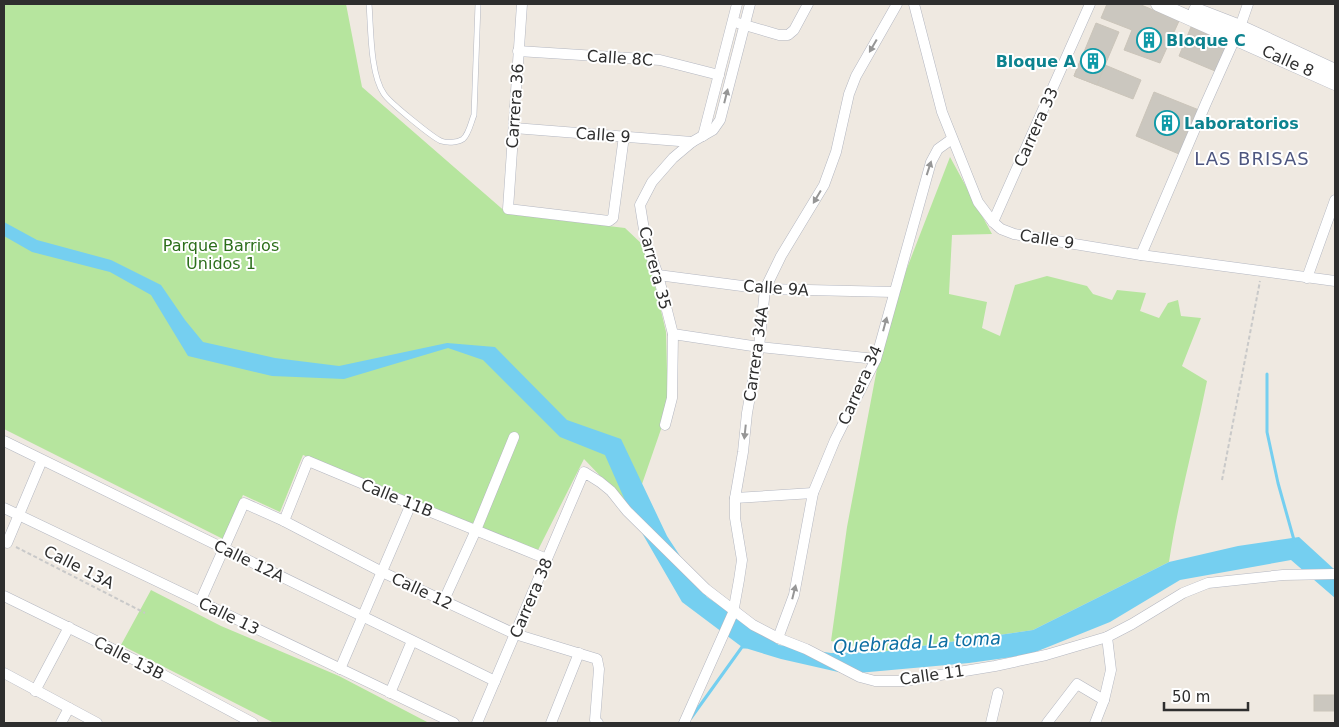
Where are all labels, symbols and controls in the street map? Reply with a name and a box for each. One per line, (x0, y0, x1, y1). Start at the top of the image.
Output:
building icon: Bloque C (1136, 27, 1162, 53)
place label: Bloque C (1166, 31, 1246, 50)
one-way arrow (869, 39, 877, 53)
street label: Calle 8 (1259, 41, 1317, 81)
street label: Calle 8C (586, 46, 654, 70)
building icon: Bloque A (1080, 48, 1106, 74)
place label: Bloque A (996, 52, 1077, 71)
street label: Carrera 36 (503, 63, 527, 149)
street label: Carrera 33 (1010, 84, 1062, 170)
one-way arrow (722, 89, 730, 104)
building icon: Laboratorios (1154, 110, 1180, 136)
place label: Laboratorios (1184, 114, 1299, 133)
street label: Calle 9 (575, 124, 631, 146)
district label: LAS BRISAS (1194, 148, 1310, 169)
one-way arrow (926, 160, 934, 175)
one-way arrow (813, 191, 822, 204)
street label: Carrera 35 (635, 224, 675, 312)
street label: Calle 9 (1018, 225, 1076, 253)
park label: Parque Barrios Unidos 1 (163, 236, 279, 273)
street label: Calle 9A (742, 276, 810, 300)
street label: Carrera 34A (740, 305, 772, 403)
one-way arrow (881, 316, 889, 332)
street label: Carrera 34 (834, 342, 886, 428)
one-way arrow (741, 424, 749, 440)
street label: Calle 11B (358, 475, 436, 521)
street label: Calle 12A (211, 536, 287, 586)
street label: Calle 13A (41, 541, 117, 593)
street label: Carrera 38 (506, 555, 556, 641)
street label: Calle 12 (388, 569, 456, 613)
one-way arrow (790, 584, 798, 599)
street label: Calle 13 (196, 593, 262, 639)
water label: Quebrada La toma (833, 627, 1001, 657)
street label: Calle 13B (91, 632, 167, 684)
street label: Calle 11 (898, 661, 966, 689)
scale bar (1164, 680, 1248, 712)
text: 50 m (1172, 688, 1210, 706)

